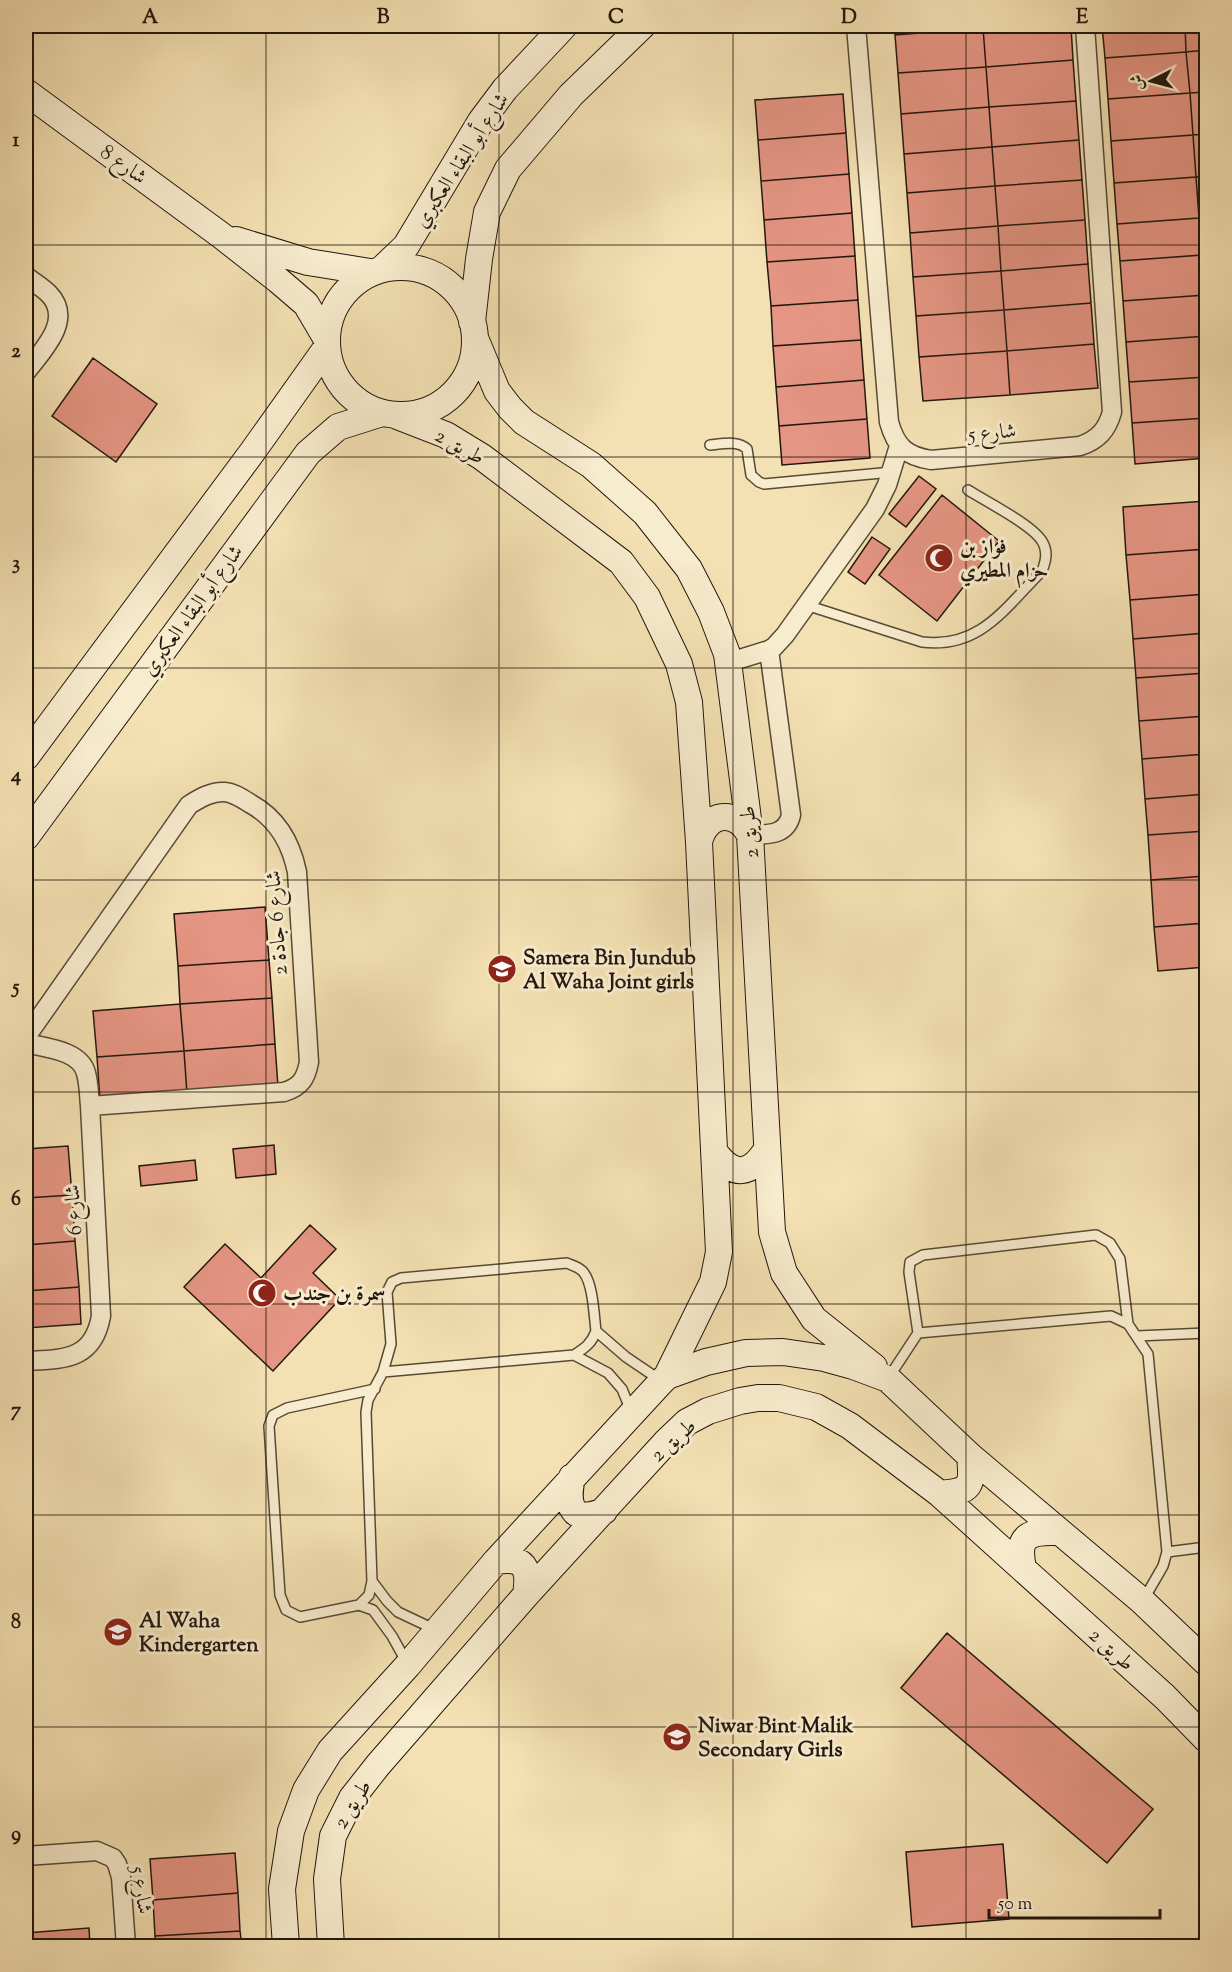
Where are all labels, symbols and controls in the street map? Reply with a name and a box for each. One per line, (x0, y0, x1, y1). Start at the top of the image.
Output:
text: A (142, 4, 159, 33)
text: B (377, 4, 390, 33)
text: C (608, 4, 624, 33)
text: D (841, 4, 857, 33)
text: E (1076, 4, 1089, 33)
north arrow (1121, 51, 1181, 111)
text: ش (1126, 73, 1151, 91)
street label: شارع أبو البقاء العكبري (406, 86, 519, 235)
text: 1 (13, 127, 20, 156)
street label: شارع 8 (93, 138, 152, 194)
text: 2 (11, 338, 21, 367)
street label: شارع 5 (966, 417, 1018, 452)
street label: طريق 2 (429, 422, 489, 474)
place label: فواز بن حزام المطيري (960, 533, 1048, 589)
street label: شارع أبو البقاء العكبري (134, 538, 252, 684)
mosque icon: فواز بن حزام المطيري (923, 542, 955, 574)
text: 3 (12, 550, 20, 579)
text: 4 (10, 762, 21, 791)
street label: طريق 2 (734, 804, 768, 859)
street label: شارع 6 جادة 2 (259, 869, 298, 976)
place label: Samera Bin Jundub Al Waha Joint girls (523, 944, 696, 998)
school or university icon: Samera Bin Jundub Al Waha Joint girls (486, 953, 518, 985)
text: 5 (11, 974, 20, 1003)
street label: شارع 6 (59, 1183, 92, 1236)
text: 6 (11, 1186, 21, 1215)
mosque icon: سمرة بن جندب (246, 1277, 278, 1309)
place label: سمرة بن جندب (283, 1280, 386, 1310)
text: 7 (11, 1397, 22, 1426)
street label: طريق 2 (645, 1413, 704, 1470)
place label: Al Waha Kindergarten (139, 1607, 259, 1661)
text: 8 (11, 1609, 21, 1638)
school or university icon: Al Waha Kindergarten (102, 1616, 134, 1648)
street label: طريق 2 (1081, 1622, 1140, 1679)
place label: Niwar Bint Malik Secondary Girls (698, 1712, 854, 1766)
school or university icon: Niwar Bint Malik Secondary Girls (661, 1721, 693, 1753)
street label: طريق 2 (327, 1775, 380, 1835)
text: 9 (11, 1821, 21, 1850)
street label: شارع 5 (120, 1863, 159, 1917)
scale bar (989, 1882, 1160, 1920)
text: 50 m (997, 1892, 1033, 1918)

